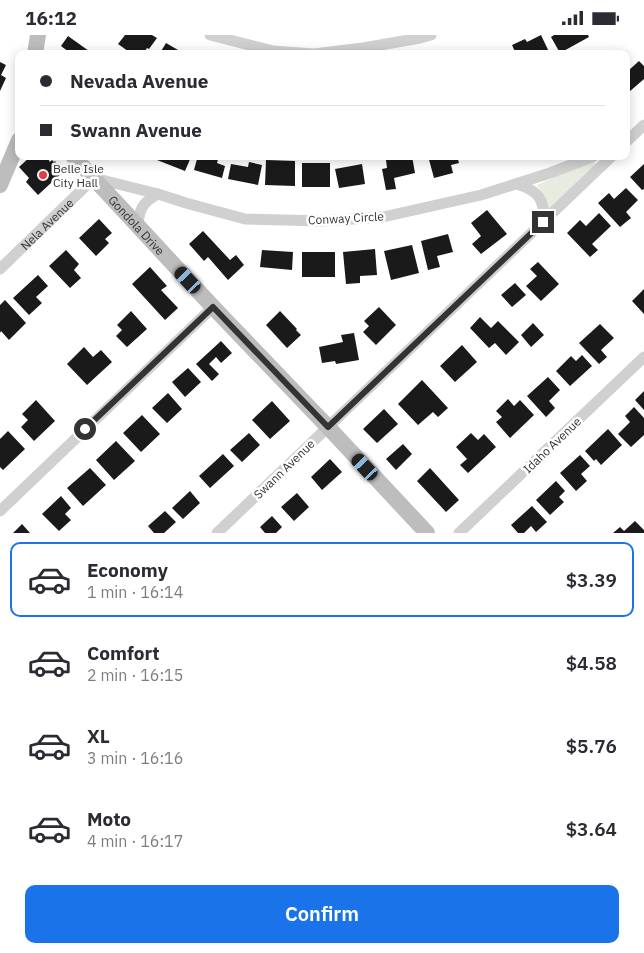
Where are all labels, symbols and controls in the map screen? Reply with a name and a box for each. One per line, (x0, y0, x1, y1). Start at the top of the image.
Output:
text: 16:12 (25, 6, 77, 30)
text: Nevada Avenue (70, 69, 208, 93)
text: Swann Avenue (70, 118, 202, 142)
place label: Belle Isle City Hall (53, 161, 104, 190)
marker: Belle Isle City Hall (37, 169, 49, 181)
street label: Gondola Drive (106, 192, 169, 258)
street label: Nela Avenue (17, 195, 77, 253)
street label: Conway Circle (308, 209, 385, 227)
route end (532, 211, 554, 233)
car (172, 264, 203, 296)
street label: Idaho Avenue (520, 413, 584, 476)
route start (74, 418, 96, 440)
street label: Swann Avenue (250, 436, 318, 502)
car (349, 451, 380, 483)
icon: car (27, 557, 72, 602)
text: Economy (87, 558, 168, 582)
text: $3.39 (566, 568, 617, 592)
text: 1 min · 16:14 (87, 582, 183, 602)
icon: car (27, 640, 72, 685)
text: Comfort (87, 641, 160, 665)
text: $4.58 (566, 651, 617, 675)
text: 2 min · 16:15 (87, 665, 183, 685)
icon: car (27, 723, 72, 768)
text: XL (87, 724, 110, 748)
text: $5.76 (566, 734, 617, 758)
text: 3 min · 16:16 (87, 748, 183, 768)
icon: car (27, 806, 72, 851)
text: Moto (87, 807, 131, 831)
text: $3.64 (566, 817, 617, 841)
text: 4 min · 16:17 (87, 831, 183, 851)
button: Confirm (25, 885, 619, 943)

